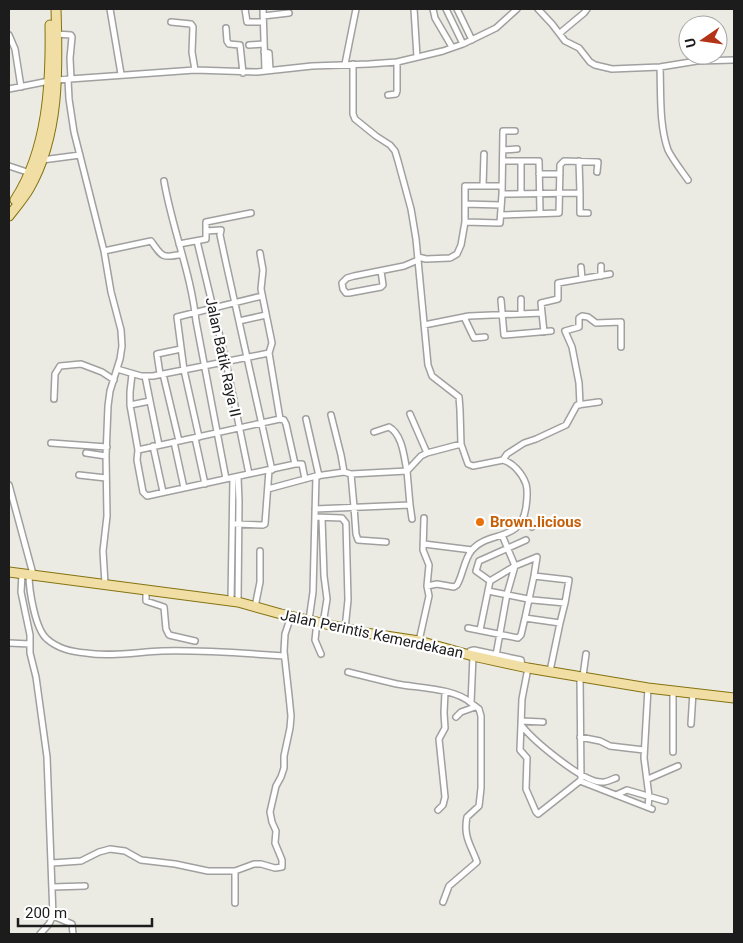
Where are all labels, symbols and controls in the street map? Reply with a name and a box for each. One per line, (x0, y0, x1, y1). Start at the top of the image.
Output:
north arrow (678, 15, 728, 65)
text: U (681, 37, 699, 49)
street label: Jalan Batik Raya II (202, 295, 244, 419)
place label: Brown.licious (490, 513, 582, 531)
marker: Brown.licious (474, 516, 486, 528)
street label: Jalan Perintis Kemerdekaan (279, 606, 465, 662)
scale bar (18, 896, 151, 928)
text: 200 m (25, 904, 67, 922)

